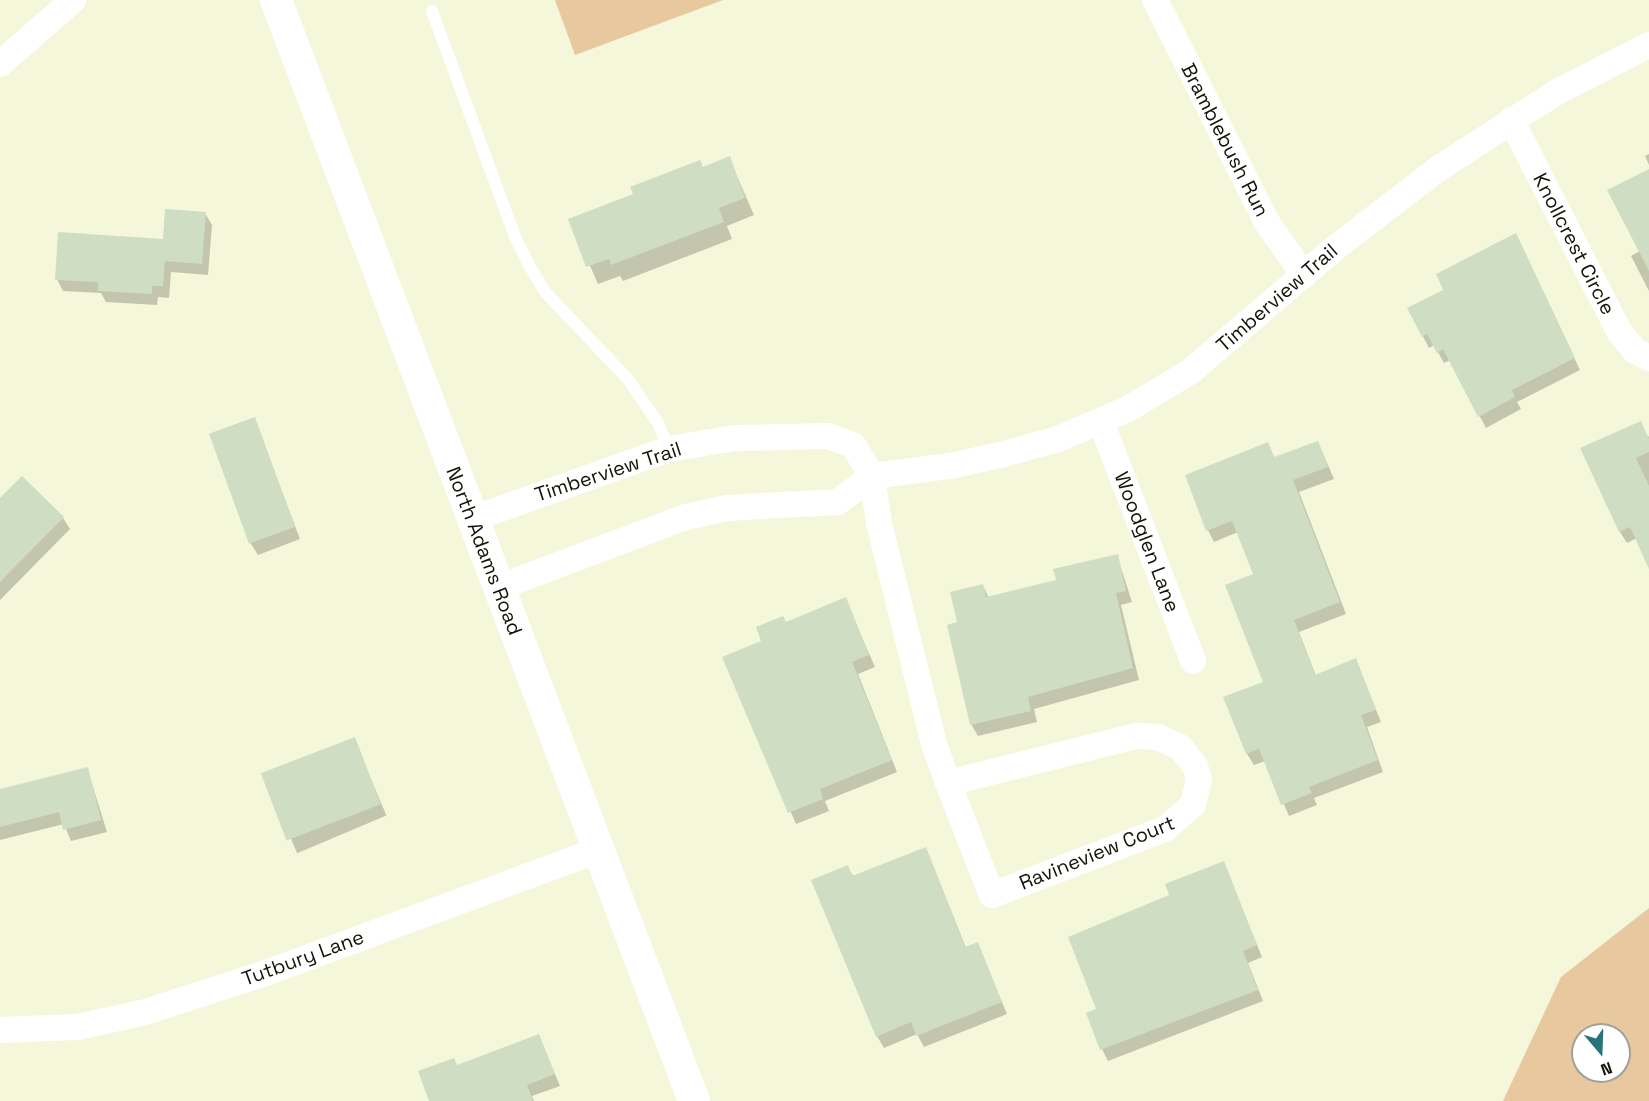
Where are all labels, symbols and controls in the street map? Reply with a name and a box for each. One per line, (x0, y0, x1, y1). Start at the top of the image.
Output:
street label: Bramblebush Run (1176, 59, 1274, 221)
street label: Knollcrest Circle (1528, 169, 1620, 319)
street label: Timberview Trail (1211, 239, 1343, 357)
street label: Timberview Trail (531, 437, 685, 507)
street label: North Adams Road (441, 463, 527, 639)
street label: Woodglen Lane (1109, 468, 1185, 616)
street label: Ravineview Court (1016, 811, 1178, 895)
street label: Tutbury Lane (239, 925, 367, 991)
north arrow (1571, 1023, 1631, 1083)
text: N (1598, 1057, 1615, 1080)

